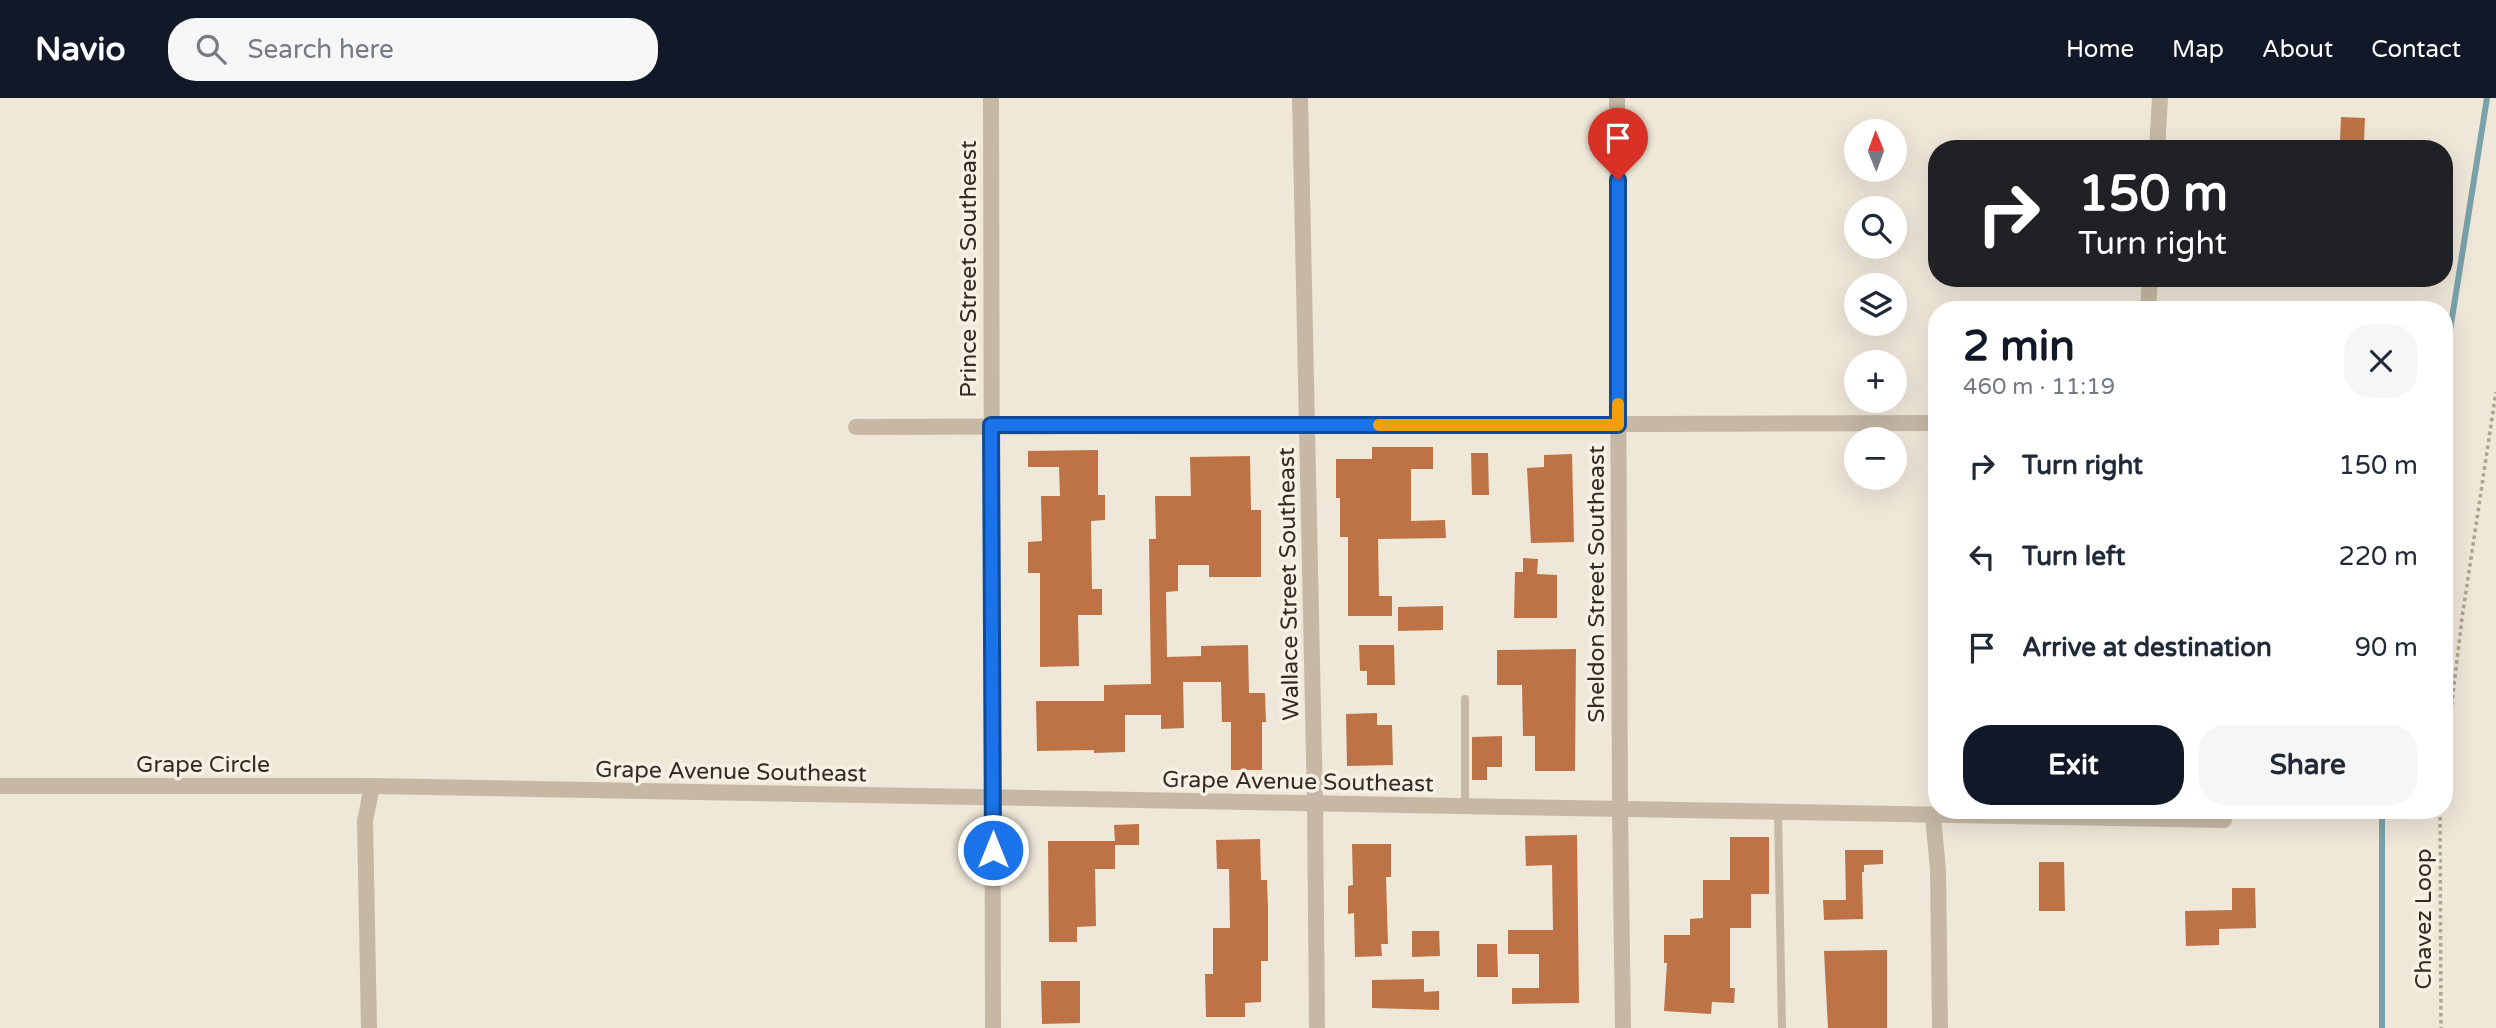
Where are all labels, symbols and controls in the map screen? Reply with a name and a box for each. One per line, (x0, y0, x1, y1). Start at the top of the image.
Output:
search box (168, 18, 658, 81)
text: Navio (35, 30, 126, 69)
icon: search (192, 30, 230, 68)
text: Search here (248, 34, 394, 65)
text: Home (2066, 35, 2134, 64)
text: Map (2172, 35, 2224, 64)
text: About (2262, 35, 2333, 64)
text: Contact (2371, 35, 2461, 64)
pin (1588, 108, 1648, 180)
icon: arrive (1599, 119, 1637, 157)
north arrow (1844, 119, 1908, 182)
map controls (1844, 119, 1907, 490)
street label: Prince Street Southeast (955, 140, 983, 398)
text: 150 m (2078, 165, 2228, 224)
icon: right (1963, 168, 2054, 259)
button: search (1844, 196, 1907, 259)
text: Turn right (2078, 225, 2227, 263)
button: layers (1844, 273, 1907, 336)
text: 2 min (1963, 321, 2075, 372)
button: close (2344, 324, 2418, 398)
button: + (1844, 350, 1907, 413)
text: 460 m · 11:19 (1963, 373, 2115, 401)
button: − (1844, 427, 1907, 490)
street label: Sheldon Street Southeast (1583, 445, 1611, 723)
street label: Wallace Street Southeast (1273, 447, 1305, 721)
icon: right (1963, 447, 2001, 485)
text: Turn right (2022, 450, 2143, 481)
text: 150 m (2338, 450, 2418, 481)
icon: left (1963, 538, 2001, 576)
text: Turn left (2022, 541, 2125, 572)
text: 220 m (2338, 541, 2418, 572)
icon: arrive (1963, 629, 2001, 667)
text: Arrive at destination (2022, 632, 2272, 663)
text: 90 m (2355, 632, 2418, 663)
button: Exit (1963, 725, 2184, 805)
button: Share (2198, 725, 2418, 805)
street label: Grape Circle (136, 751, 270, 779)
street label: Grape Avenue Southeast (595, 756, 867, 788)
street label: Grape Avenue Southeast (1162, 766, 1434, 798)
position arrow (956, 813, 1030, 887)
street label: Chavez Loop (2410, 849, 2438, 989)

